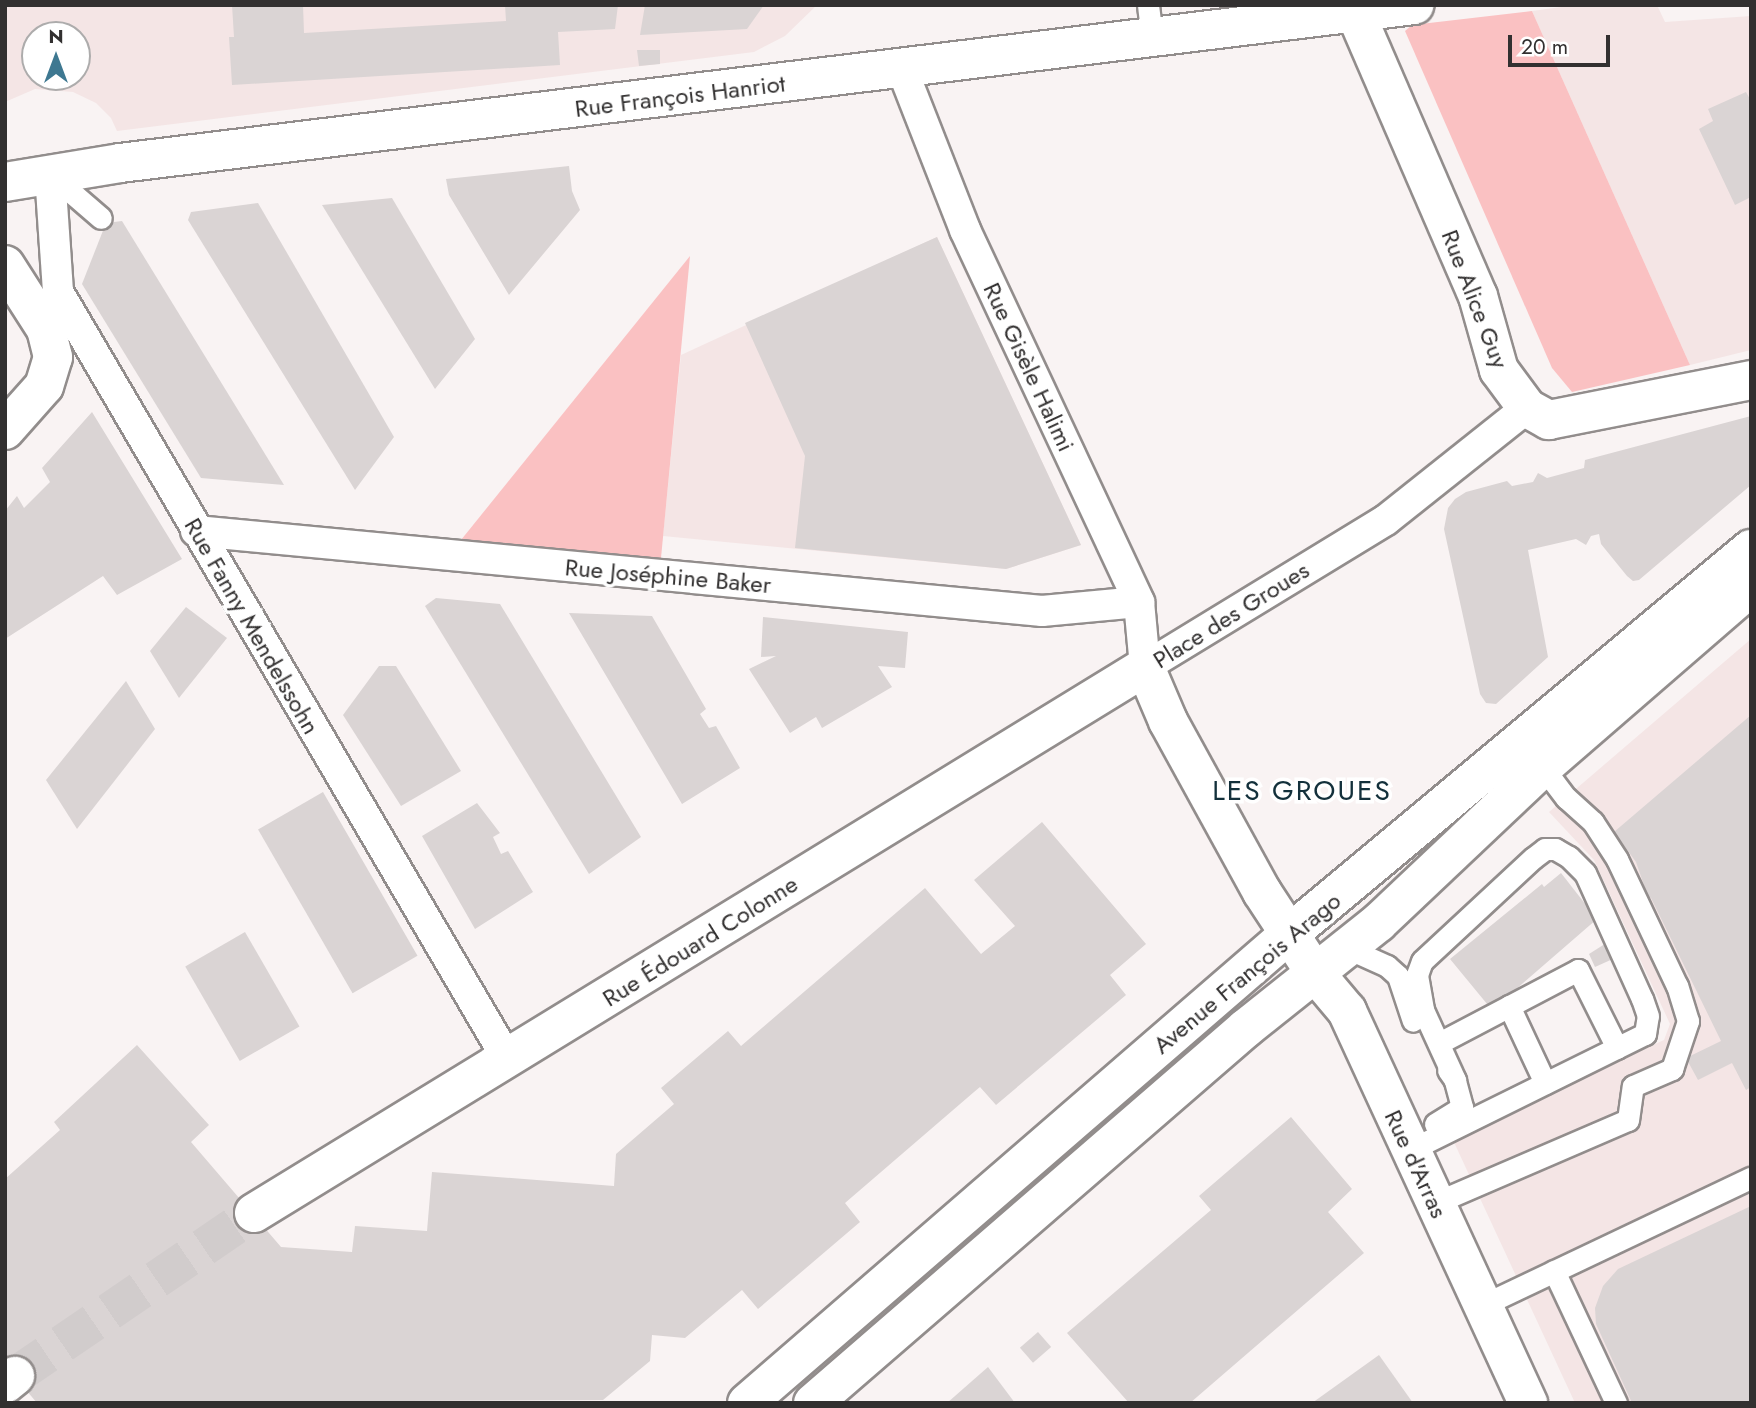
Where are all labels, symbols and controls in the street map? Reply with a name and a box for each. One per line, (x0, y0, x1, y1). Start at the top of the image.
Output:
north arrow (21, 21, 91, 91)
scale bar (1511, 21, 1612, 65)
text: N (48, 23, 64, 50)
text: 20 m (1521, 32, 1568, 62)
street label: Rue François Hanriot (573, 69, 787, 123)
street label: Rue Alice Guy (1435, 226, 1515, 372)
street label: Rue Gisèle Halimi (977, 278, 1081, 456)
street label: Rue Fanny Mendelssohn (178, 513, 326, 739)
street label: Rue Joséphine Baker (564, 553, 772, 599)
street label: Place des Groues (1148, 556, 1314, 674)
district label: LES GROUES (1213, 774, 1391, 808)
street label: Rue Édouard Colonne (597, 869, 803, 1013)
street label: Avenue François Arago (1147, 886, 1347, 1060)
street label: Rue d'Arras (1378, 1105, 1454, 1223)

